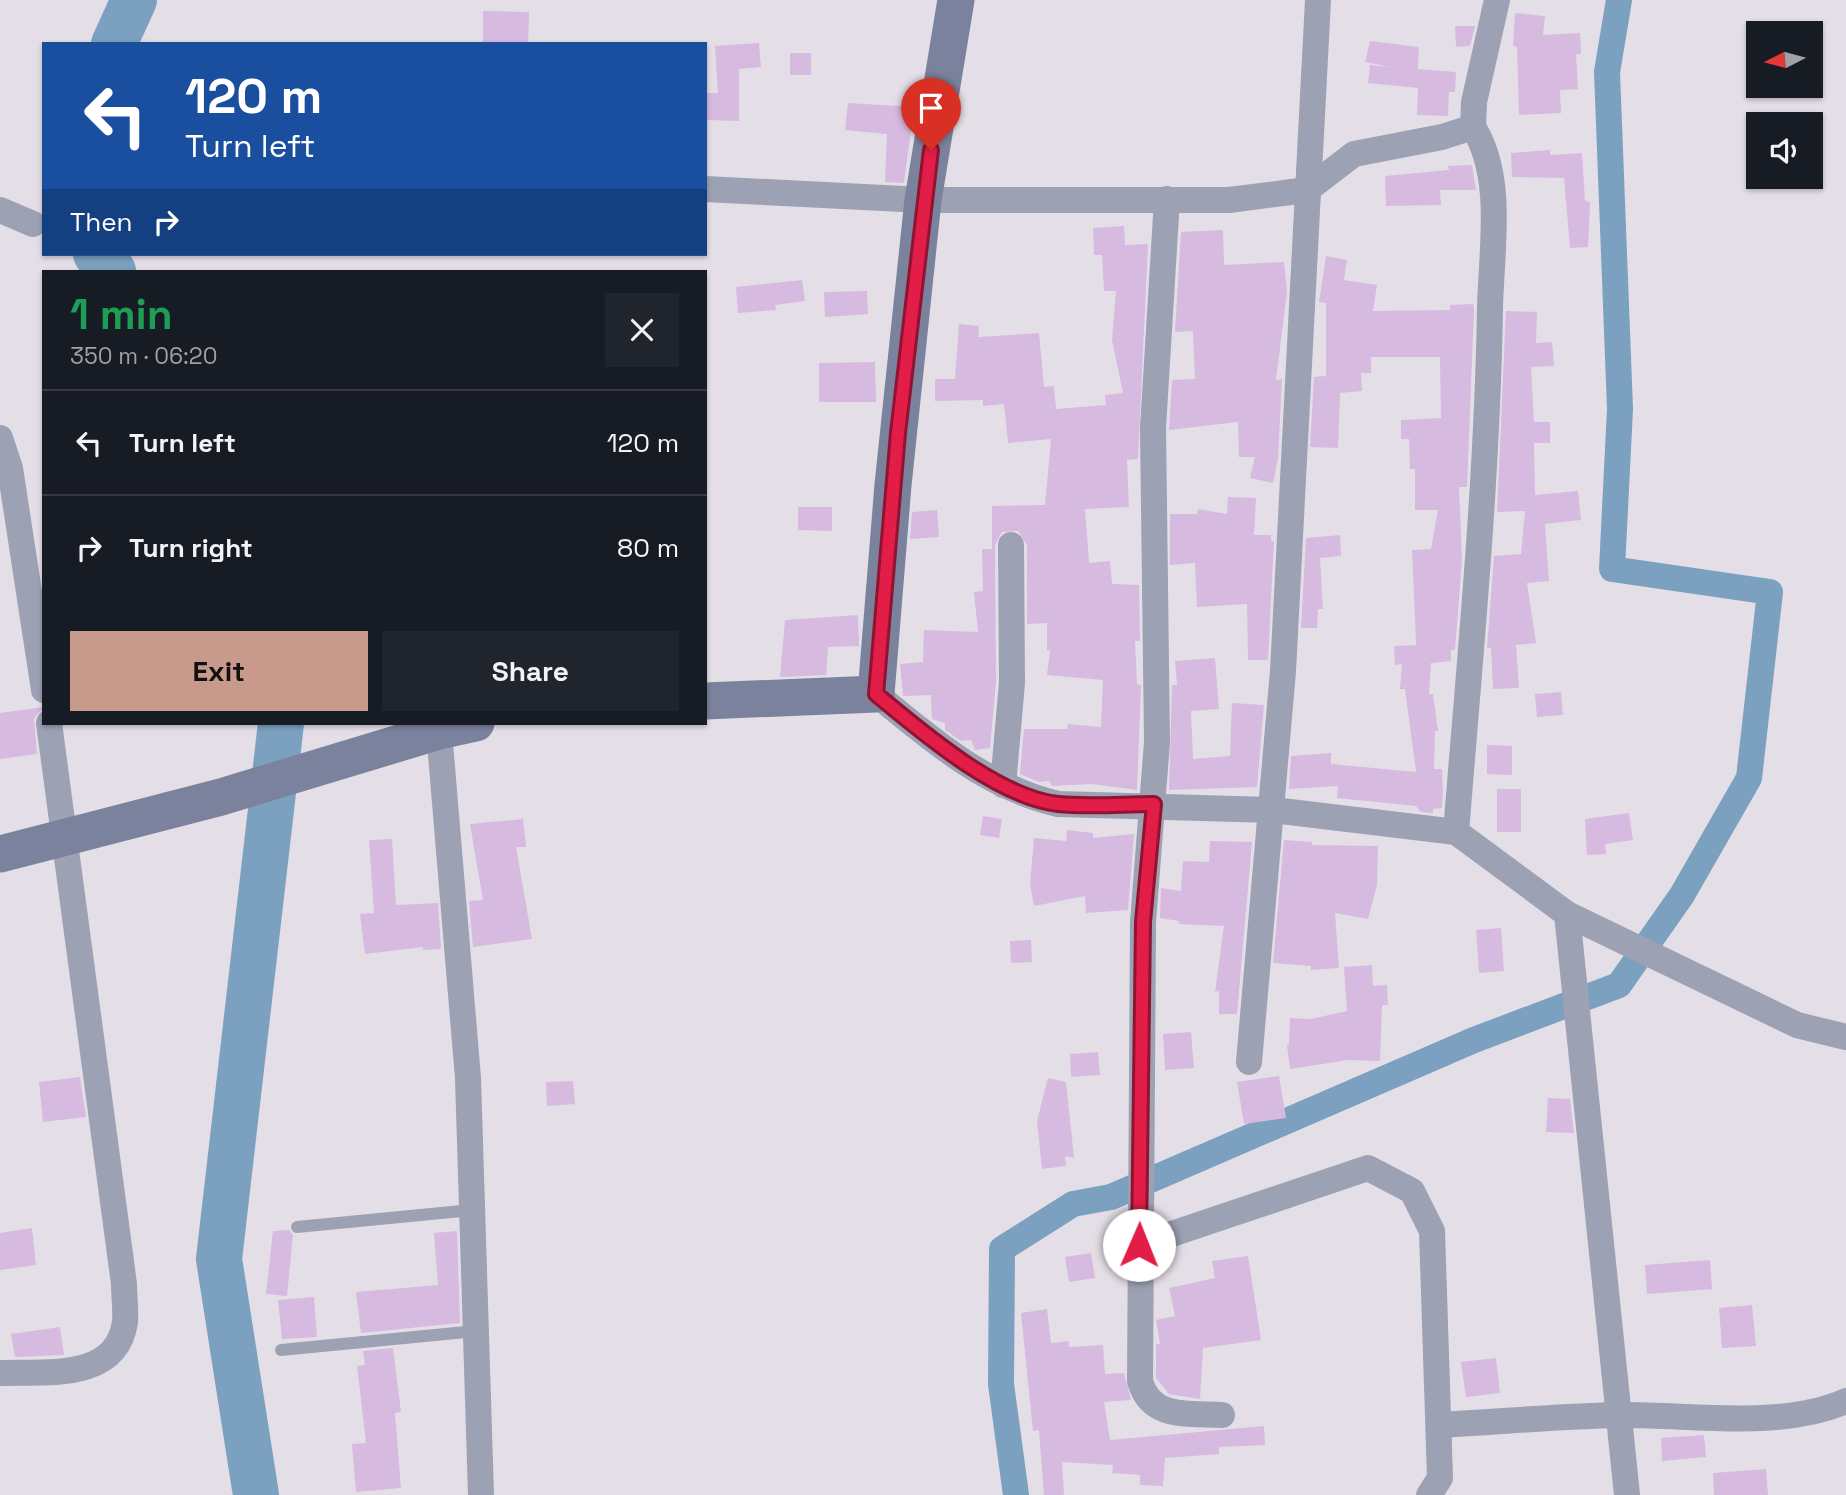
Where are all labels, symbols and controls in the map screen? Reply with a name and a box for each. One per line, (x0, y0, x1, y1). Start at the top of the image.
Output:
north arrow (1746, 21, 1824, 98)
map controls (1746, 21, 1823, 189)
text: 120 m (185, 65, 322, 127)
icon: left (70, 70, 161, 161)
pin (901, 78, 961, 150)
icon: arrive (912, 89, 950, 127)
button: sound (1746, 112, 1823, 189)
text: Turn left (185, 126, 315, 166)
icon: right (147, 203, 185, 241)
text: Then (70, 205, 133, 239)
text: 1 min (70, 288, 173, 341)
button: close (605, 293, 679, 367)
text: 350 m · 06:20 (70, 341, 217, 371)
icon: left (70, 424, 108, 462)
text: Turn left (129, 426, 236, 460)
text: 120 m (607, 426, 679, 460)
icon: right (70, 529, 108, 567)
text: Turn right (129, 531, 253, 565)
text: 80 m (617, 531, 679, 565)
button: Exit (70, 631, 368, 711)
button: Share (382, 631, 679, 711)
position arrow (1102, 1208, 1176, 1282)

